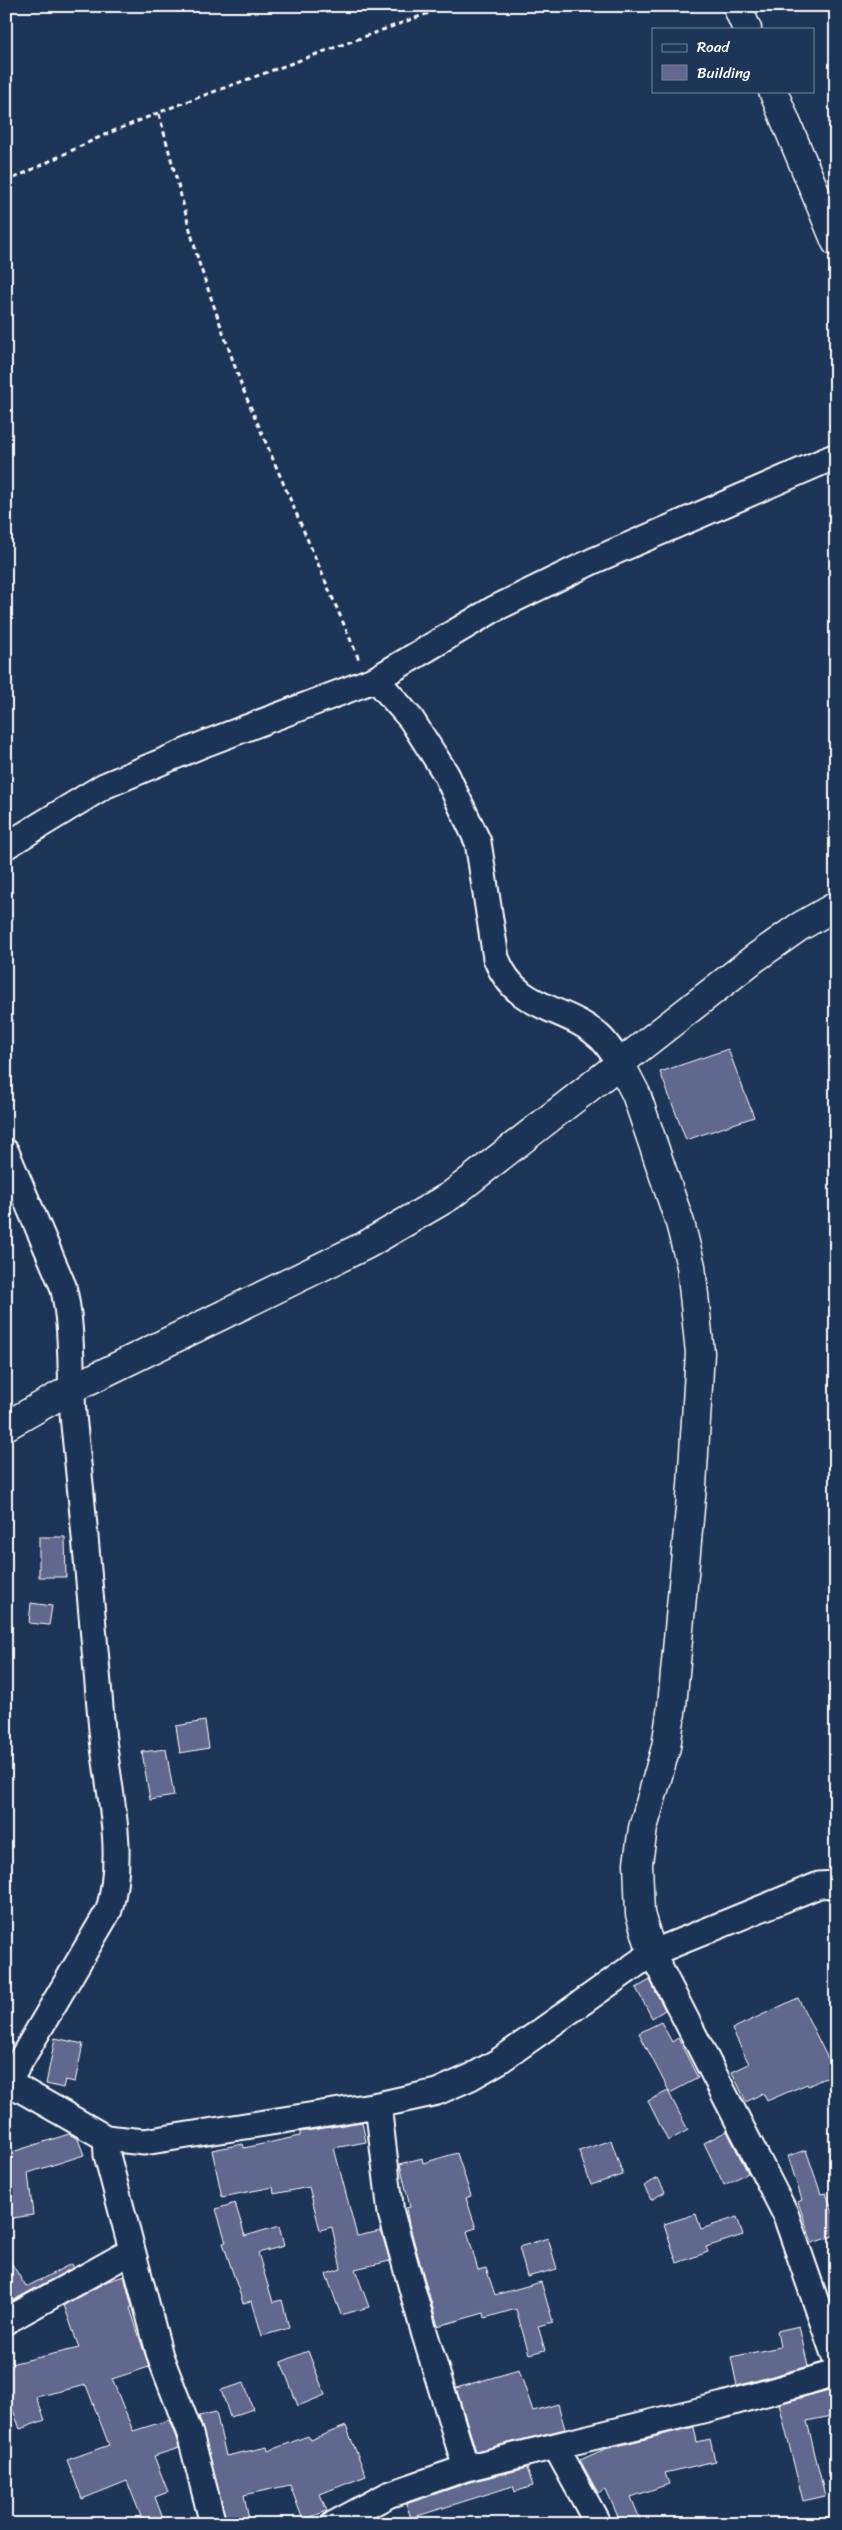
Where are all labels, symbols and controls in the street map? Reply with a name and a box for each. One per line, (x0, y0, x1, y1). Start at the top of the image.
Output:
legend (652, 28, 814, 92)
text: Road (697, 34, 730, 60)
text: Building (697, 60, 751, 86)

